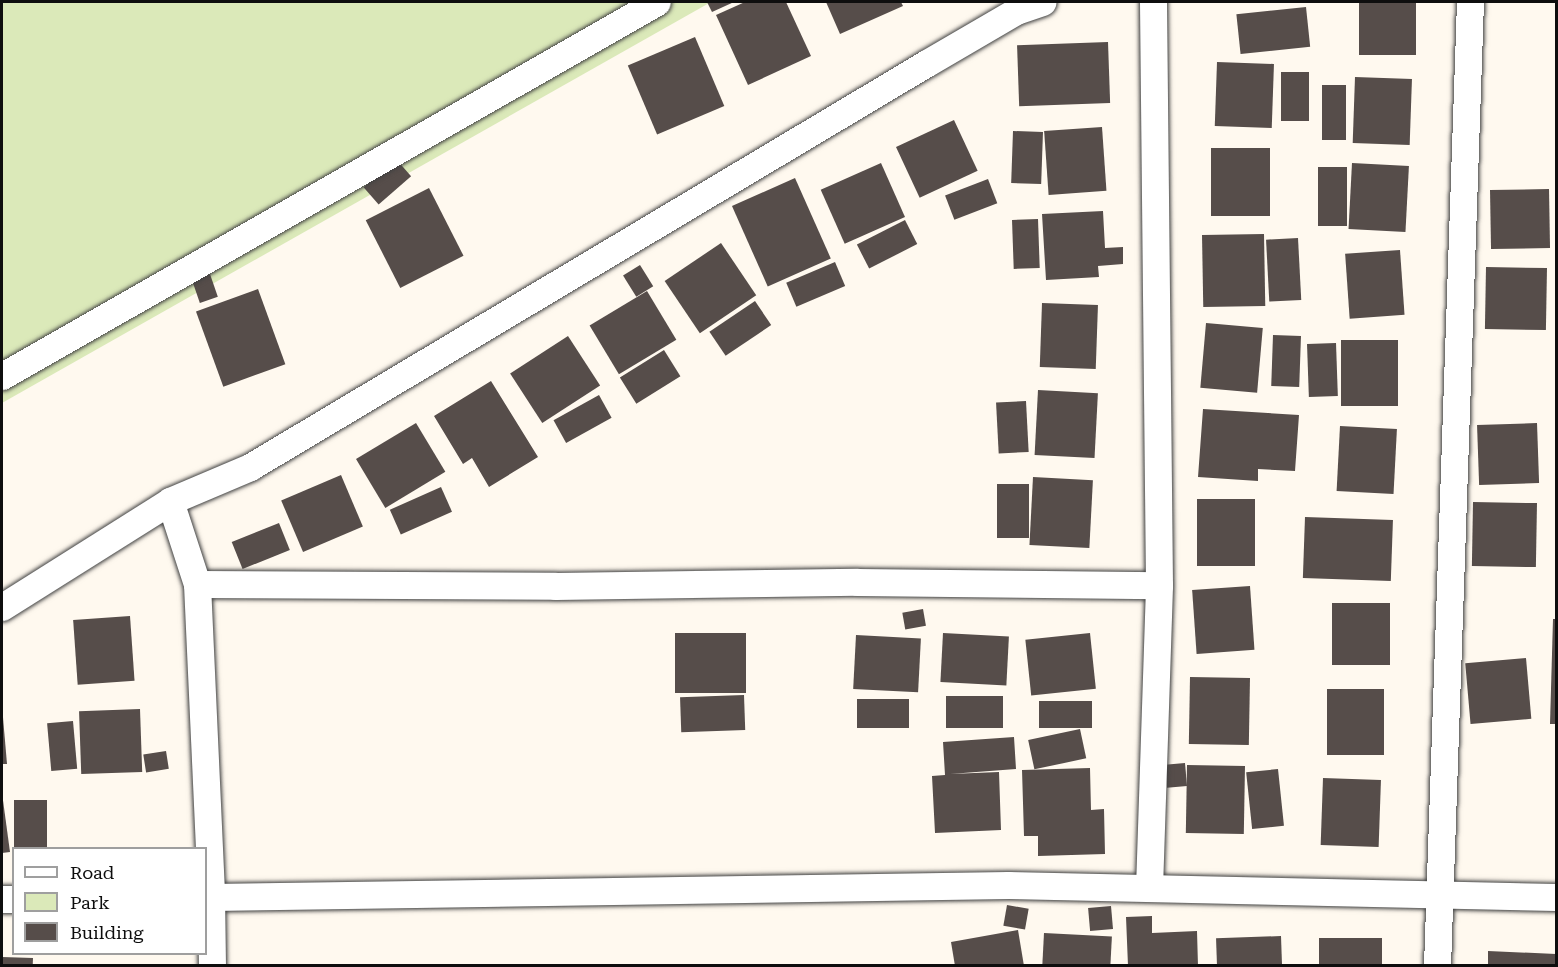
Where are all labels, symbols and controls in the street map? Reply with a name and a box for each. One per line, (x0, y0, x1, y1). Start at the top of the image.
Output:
legend (12, 847, 207, 955)
text: Road (70, 862, 114, 883)
text: Park (70, 892, 110, 913)
text: Building (70, 922, 144, 943)

